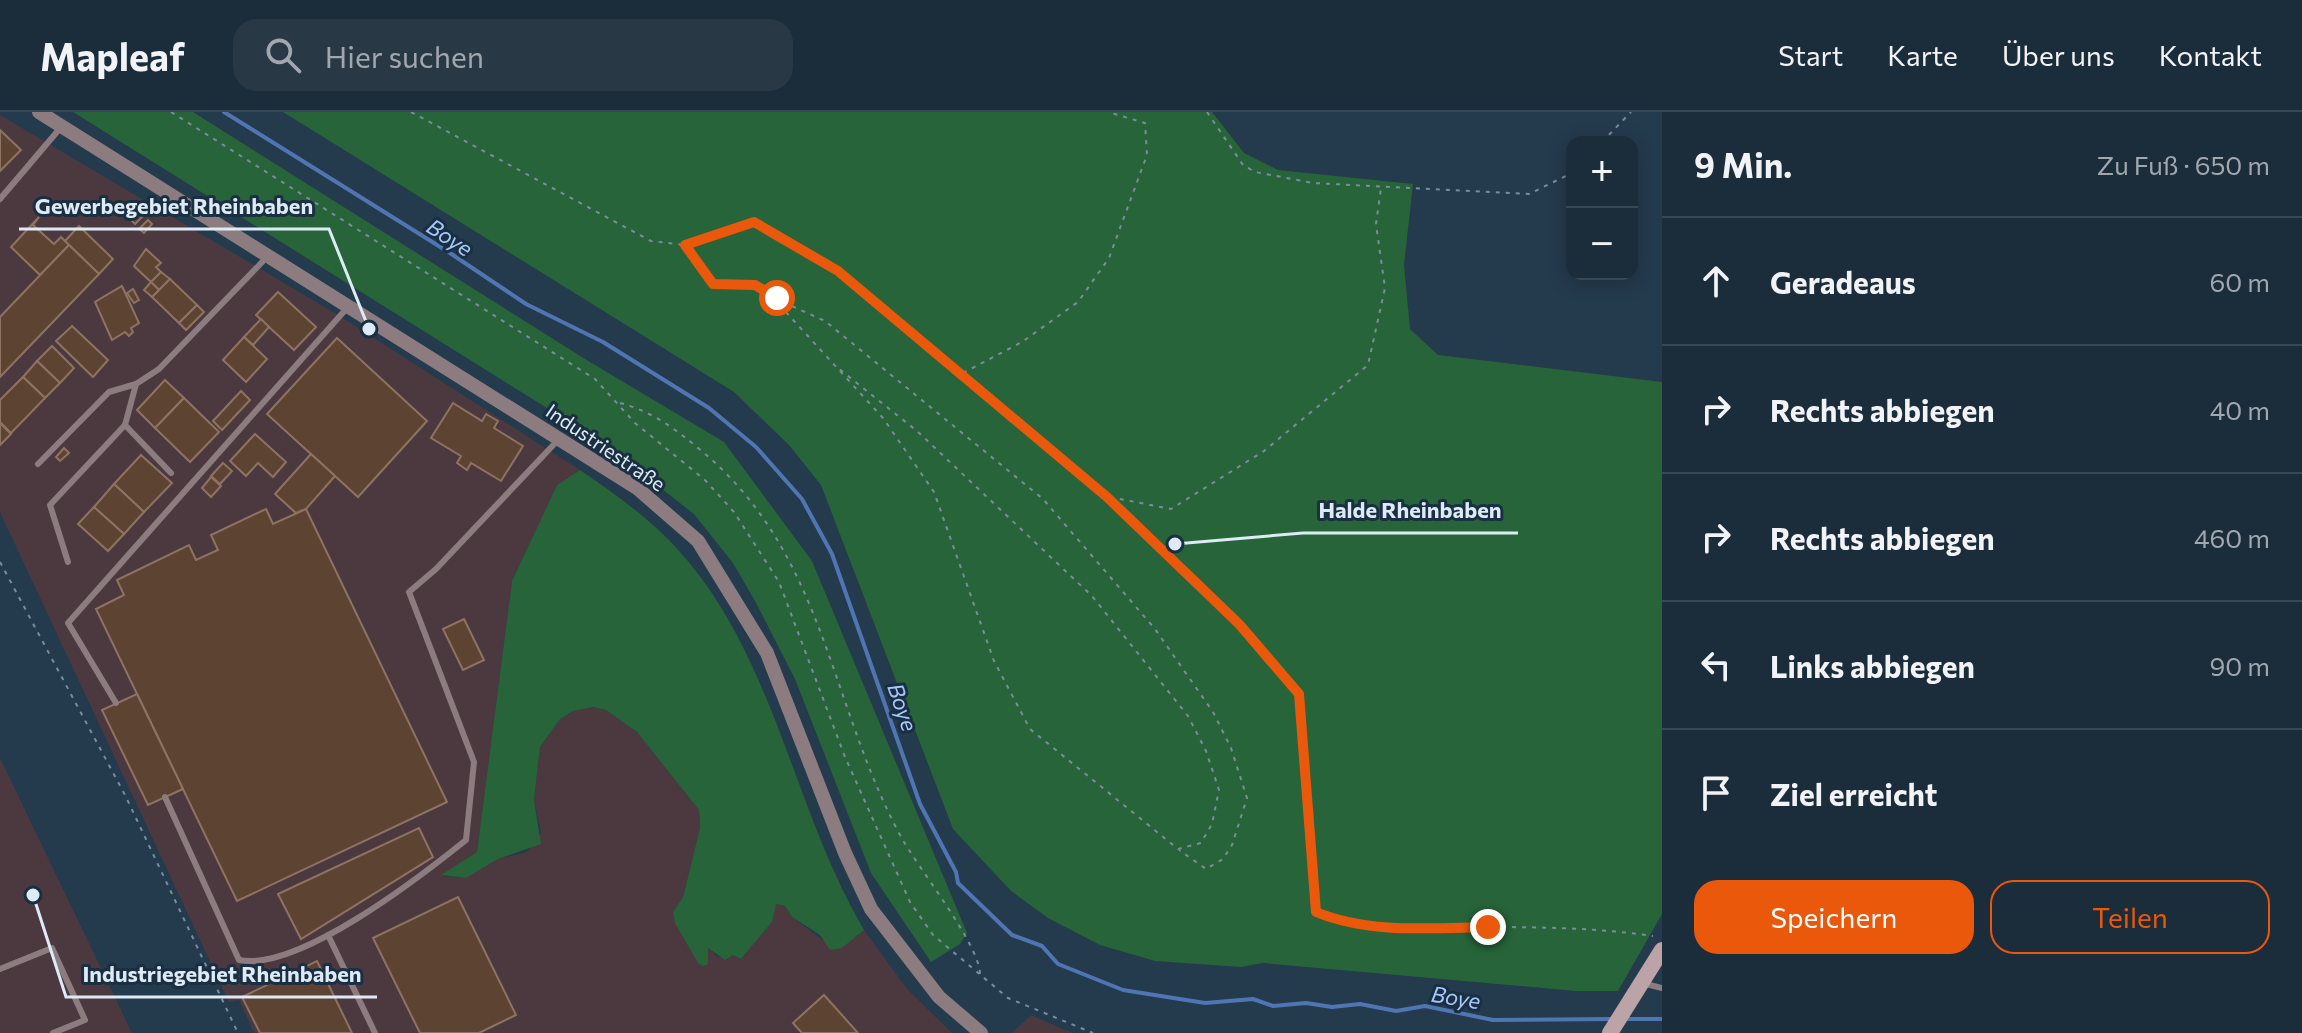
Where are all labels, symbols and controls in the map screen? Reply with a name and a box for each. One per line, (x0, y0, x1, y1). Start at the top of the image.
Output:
search box (233, 19, 793, 91)
text: Mapleaf (40, 32, 185, 79)
icon: search (261, 33, 305, 77)
text: Hier suchen (325, 37, 484, 74)
text: Start (1778, 38, 1843, 72)
text: Karte (1887, 38, 1958, 72)
text: Über uns (2002, 38, 2115, 72)
text: Kontakt (2159, 38, 2262, 72)
map controls (1566, 136, 1638, 280)
button: + (1566, 136, 1638, 208)
text: 9 Min. (1694, 143, 1792, 185)
text: Zu Fuß · 650 m (2097, 149, 2270, 180)
callout: Gewerbegebiet Rheinbaben (19, 183, 329, 229)
text: Gewerbegebiet Rheinbaben (35, 192, 313, 219)
button: − (1566, 208, 1638, 280)
water label: Boye (422, 212, 478, 262)
icon: ahead (1694, 259, 1738, 303)
text: Geradeaus (1770, 263, 1916, 300)
text: 60 m (2210, 266, 2270, 297)
route start (759, 280, 795, 316)
icon: right (1694, 387, 1738, 431)
text: Rechts abbiegen (1770, 391, 1995, 428)
text: 40 m (2210, 394, 2270, 425)
street label: Industriestraße (542, 398, 670, 496)
callout: Halde Rheinbaben (1303, 487, 1518, 533)
text: Halde Rheinbaben (1318, 496, 1502, 523)
icon: right (1694, 515, 1738, 559)
text: Rechts abbiegen (1770, 519, 1995, 556)
text: 460 m (2194, 522, 2270, 553)
icon: left (1694, 643, 1738, 687)
text: Links abbiegen (1770, 647, 1975, 684)
text: 90 m (2210, 650, 2270, 681)
water label: Boye (882, 679, 924, 735)
icon: arrive (1694, 771, 1738, 815)
text: Ziel erreicht (1770, 775, 1938, 812)
button: Speichern (1694, 880, 1974, 954)
button: Teilen (1990, 880, 2270, 954)
route end (1470, 909, 1506, 945)
callout: Industriegebiet Rheinbaben (66, 951, 377, 997)
text: Industriegebiet Rheinbaben (82, 960, 362, 987)
water label: Boye (1430, 980, 1483, 1014)

